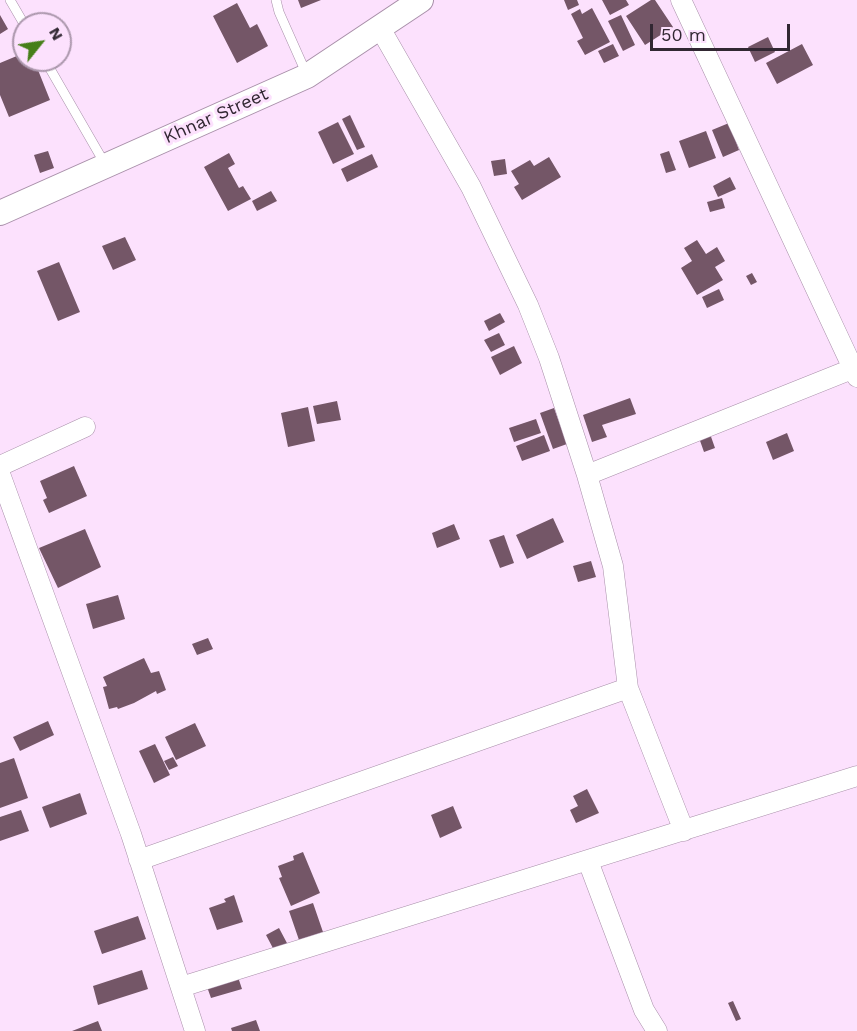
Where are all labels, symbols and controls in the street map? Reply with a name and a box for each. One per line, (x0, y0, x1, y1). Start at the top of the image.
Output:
north arrow (12, 12, 72, 72)
scale bar (653, 12, 792, 50)
text: N (45, 24, 67, 44)
text: 50 m (661, 24, 706, 45)
street label: Khnar Street (160, 83, 272, 149)

